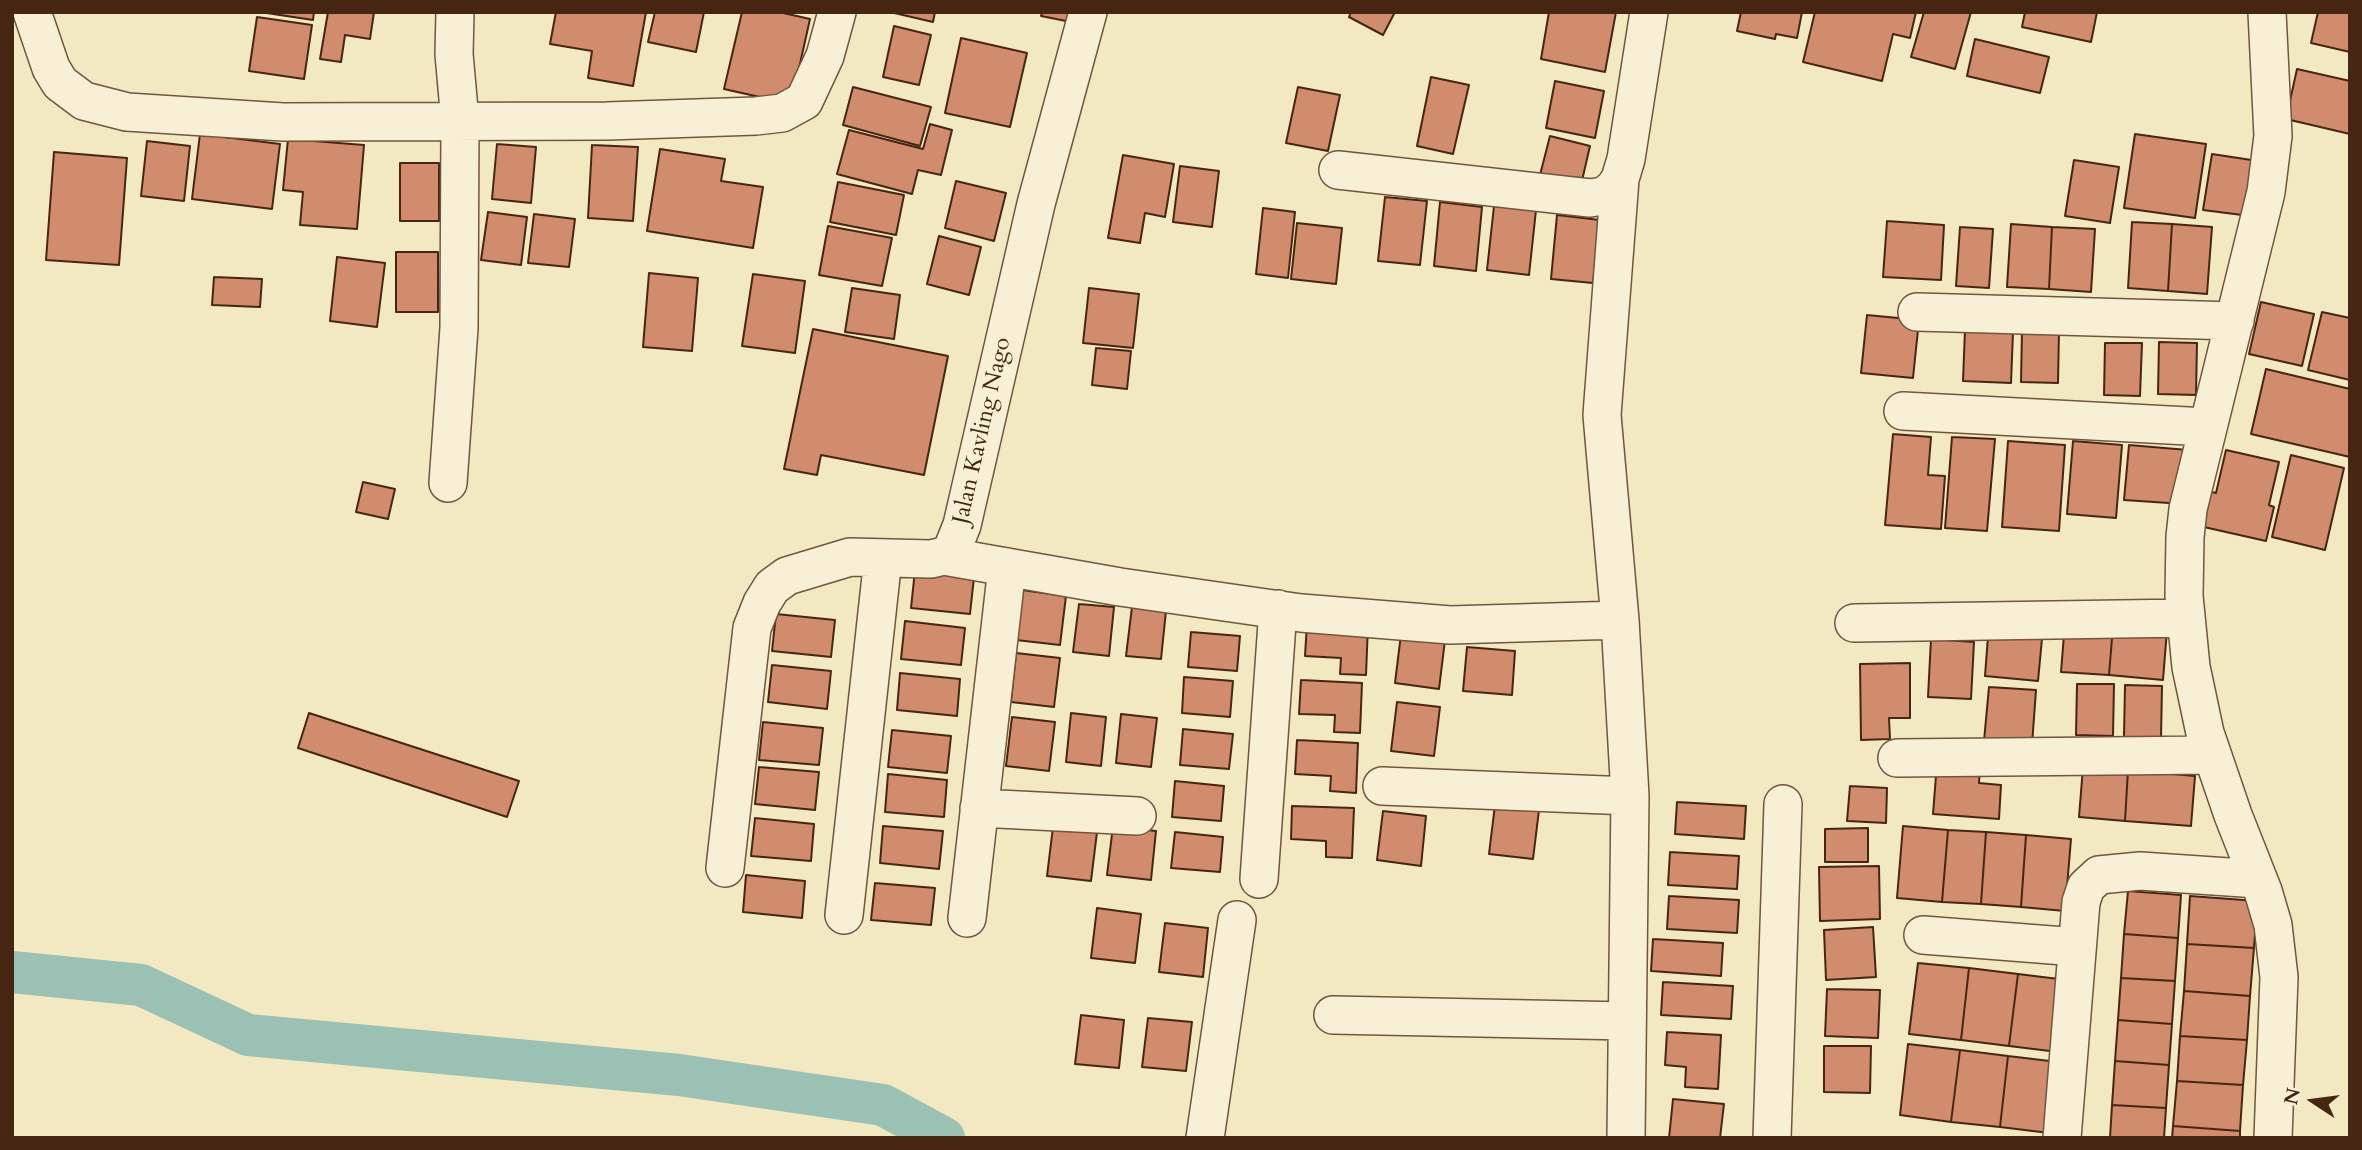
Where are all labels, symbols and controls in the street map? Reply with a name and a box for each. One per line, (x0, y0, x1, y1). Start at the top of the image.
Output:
street label: Jalan Kavling Nago (948, 335, 1018, 527)
north arrow (2278, 1066, 2348, 1136)
text: N (2278, 1085, 2307, 1107)

